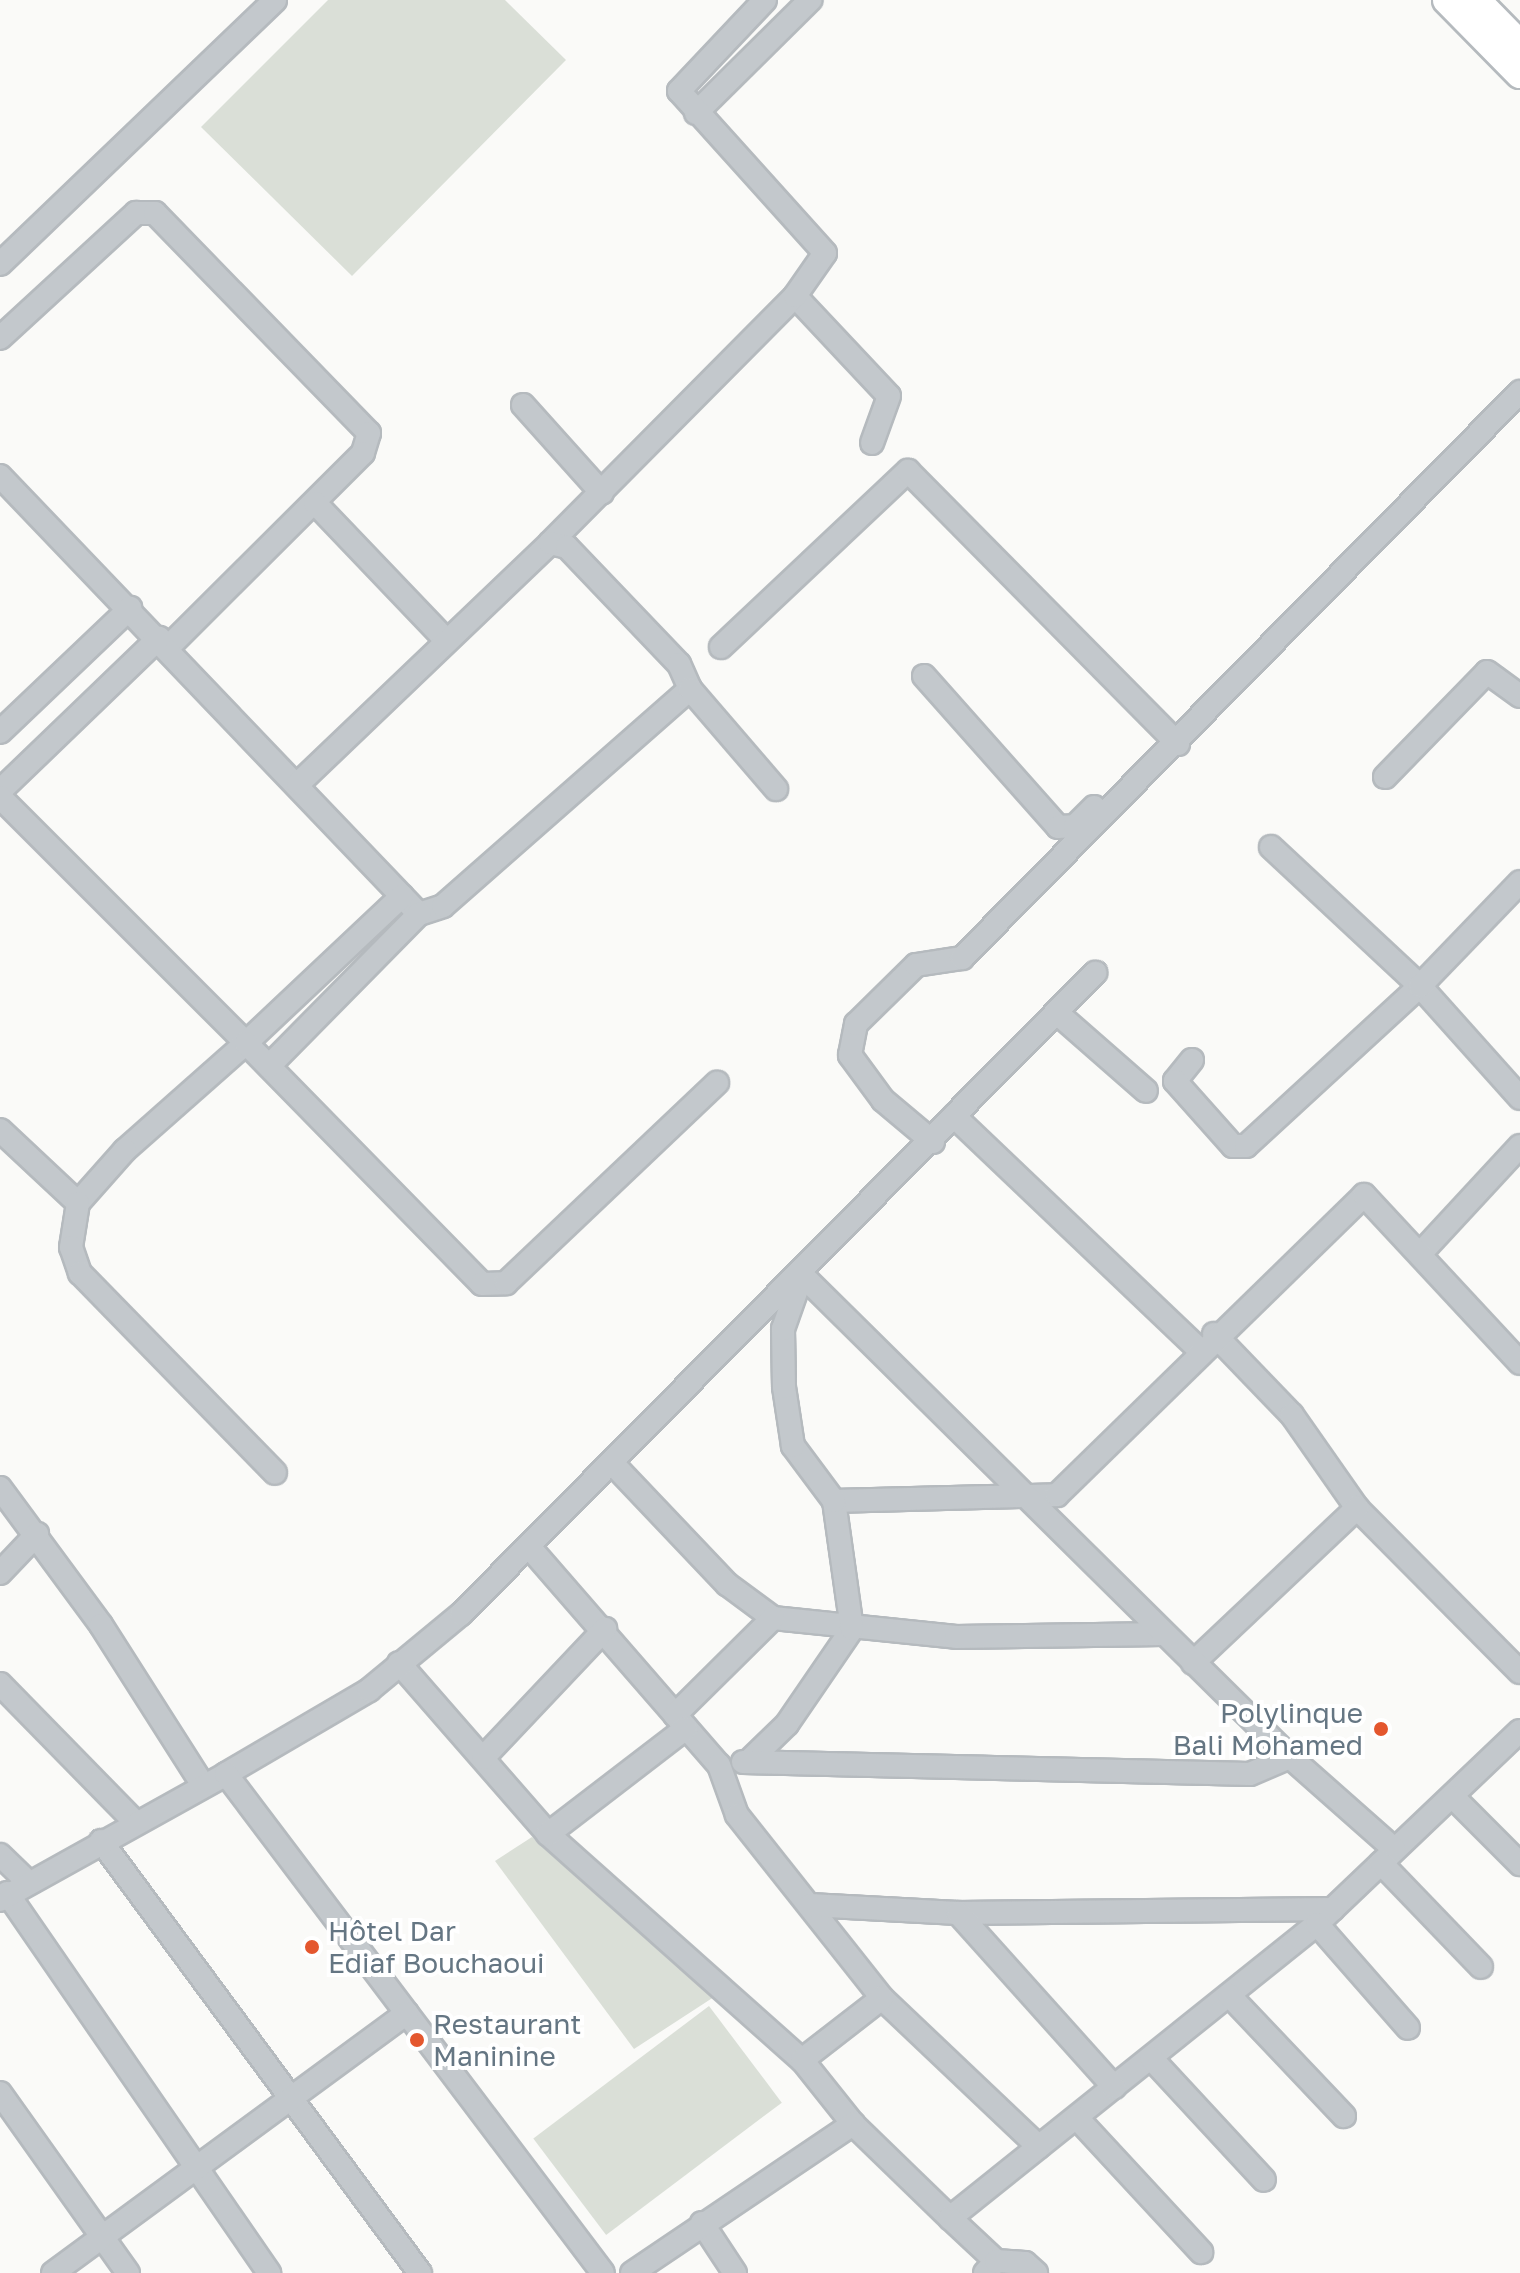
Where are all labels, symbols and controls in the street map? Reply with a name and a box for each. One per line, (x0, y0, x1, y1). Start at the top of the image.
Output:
place label: Polylinque Bali Mohamed (1173, 1696, 1363, 1762)
marker: Polylinque Bali Mohamed (1370, 1718, 1392, 1740)
place label: Hôtel Dar Ediaf Bouchaoui (328, 1914, 545, 1980)
marker: Hôtel Dar Ediaf Bouchaoui (303, 1938, 321, 1956)
place label: Restaurant Maninine (433, 2007, 581, 2073)
marker: Restaurant Maninine (408, 2031, 426, 2049)

